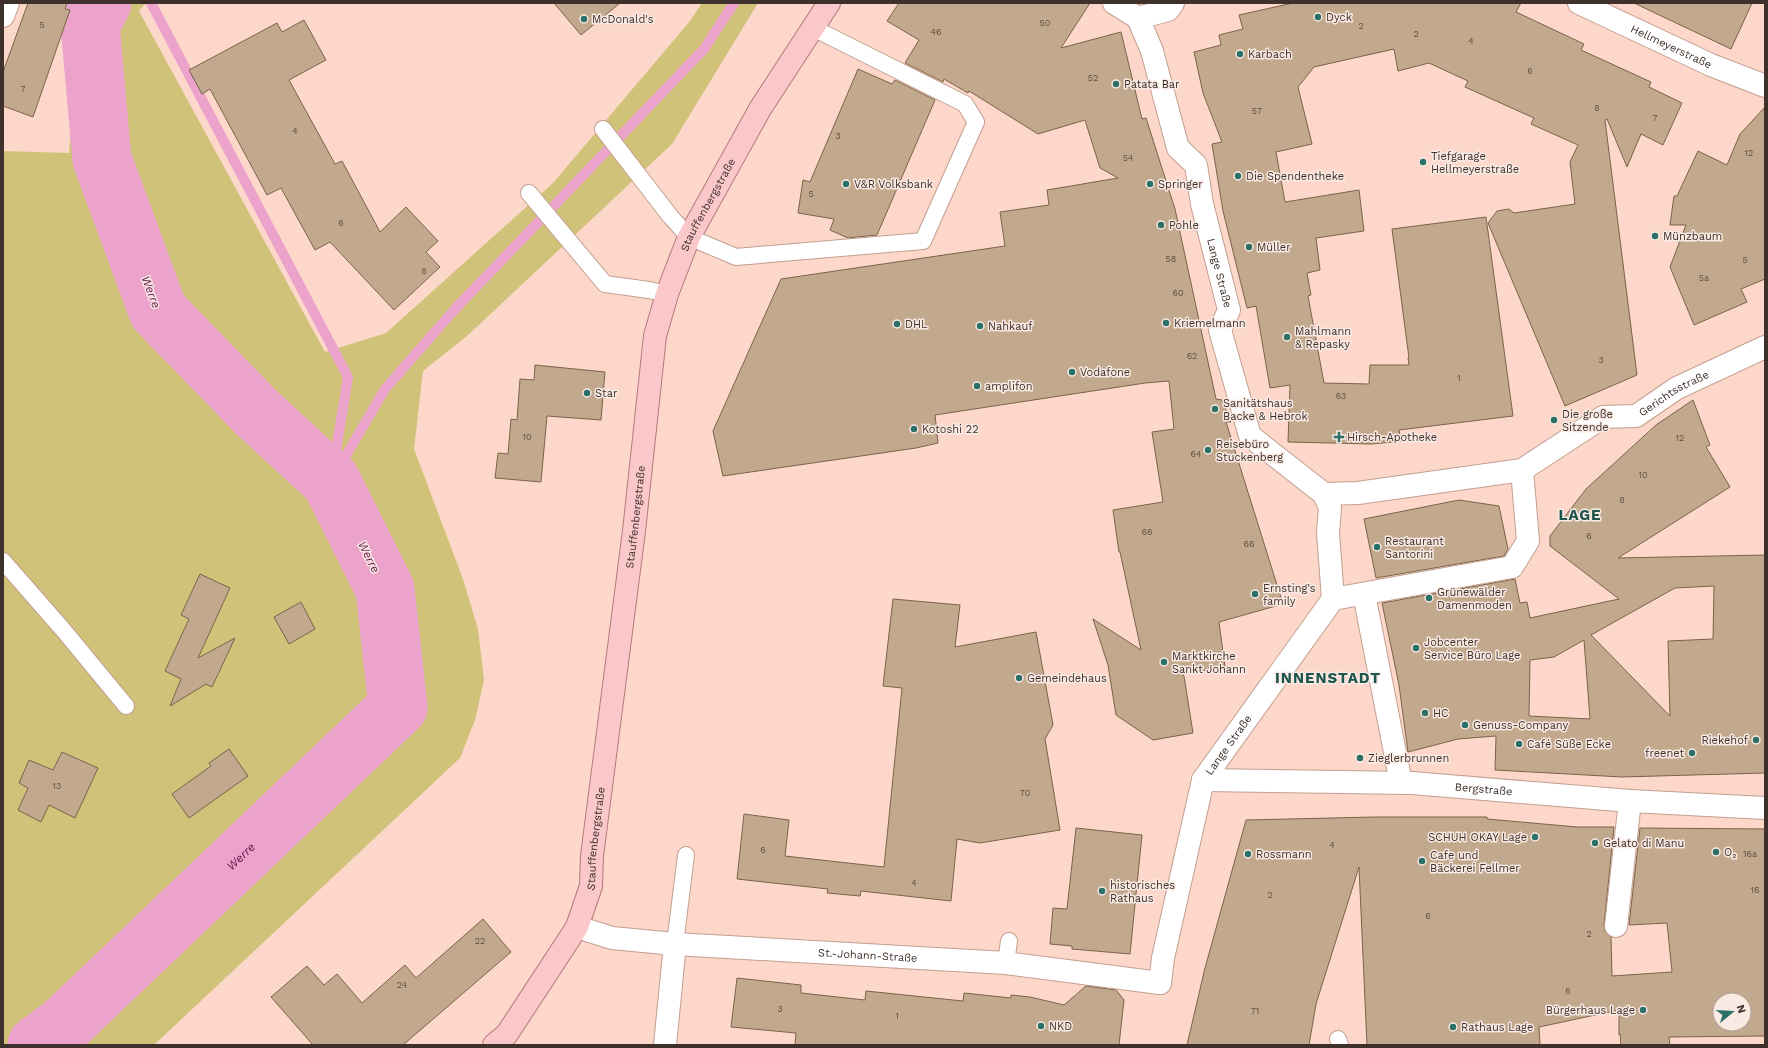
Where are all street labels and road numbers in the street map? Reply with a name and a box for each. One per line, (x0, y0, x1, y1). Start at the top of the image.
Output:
street label: Hellmeyerstraße (1628, 22, 1714, 71)
street label: Stauffenbergstraße (678, 156, 738, 253)
street label: Lange Straße (1204, 237, 1234, 309)
street label: Gerichtsstraße (1636, 368, 1711, 419)
street label: Stauffenbergstraße (623, 465, 648, 569)
street label: Lange Straße (1203, 712, 1255, 778)
street label: Bergstraße (1454, 781, 1513, 798)
street label: Stauffenbergstraße (584, 786, 608, 892)
street label: St.-Johann-Straße (818, 946, 918, 965)

